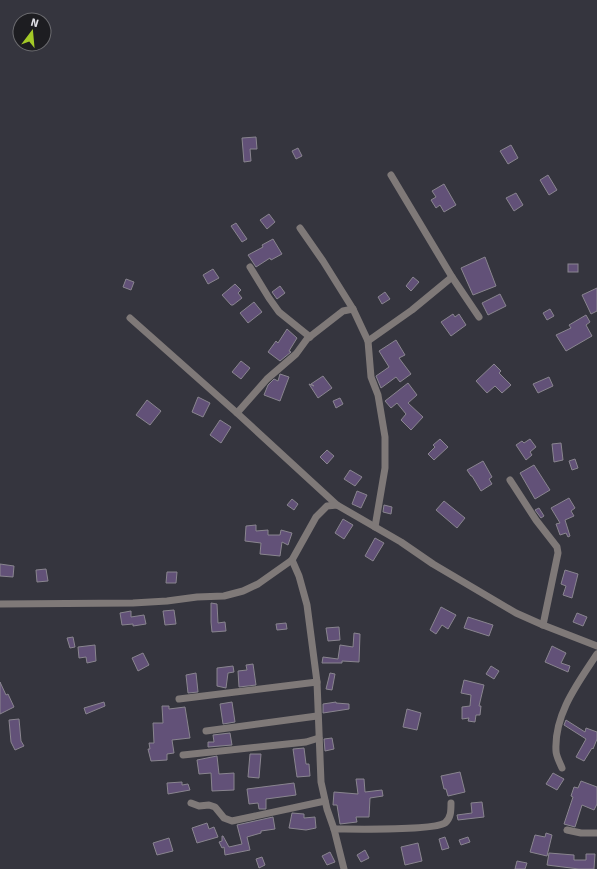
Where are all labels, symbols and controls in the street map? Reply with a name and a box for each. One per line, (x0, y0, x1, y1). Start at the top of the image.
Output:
north arrow (12, 12, 52, 52)
text: N (29, 16, 40, 30)

